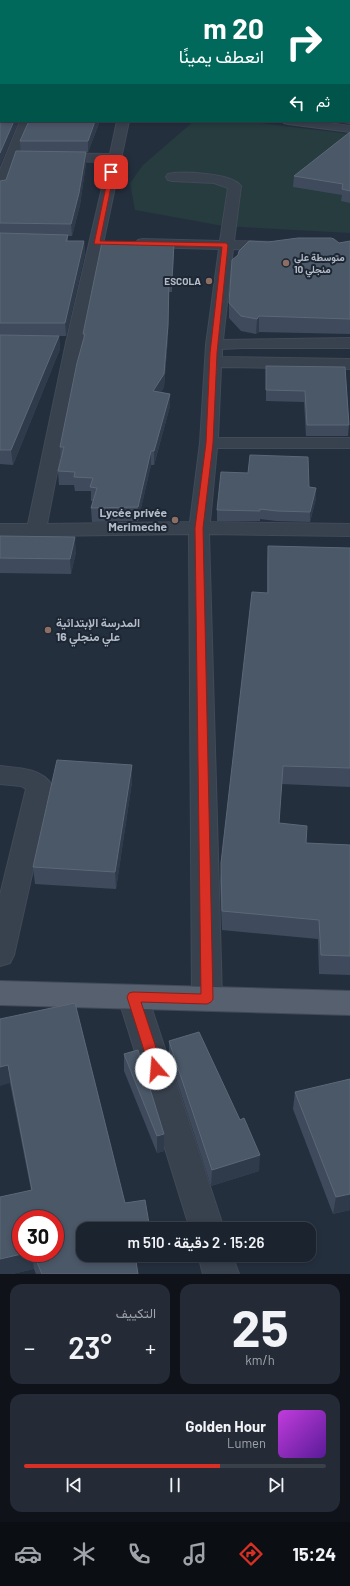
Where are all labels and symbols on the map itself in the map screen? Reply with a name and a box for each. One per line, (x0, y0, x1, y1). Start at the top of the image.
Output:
pin (94, 155, 128, 189)
place label: متوسطة علي منجلي 10 (294, 251, 345, 278)
marker: متوسطة علي منجلي 10 (281, 258, 291, 268)
place label: ESCOLA (164, 275, 201, 287)
marker: ESCOLA (204, 276, 214, 286)
place label: Lycée privée Merimeche (100, 505, 167, 533)
marker: Lycée privée Merimeche (170, 515, 180, 525)
place label: المدرسة الإبتدائية علي منجلي 16 (56, 615, 140, 647)
marker: المدرسة الإبتدائية علي منجلي 16 (43, 625, 53, 635)
position arrow (135, 1048, 177, 1090)
speed limit sign: 30 (12, 1210, 64, 1262)

